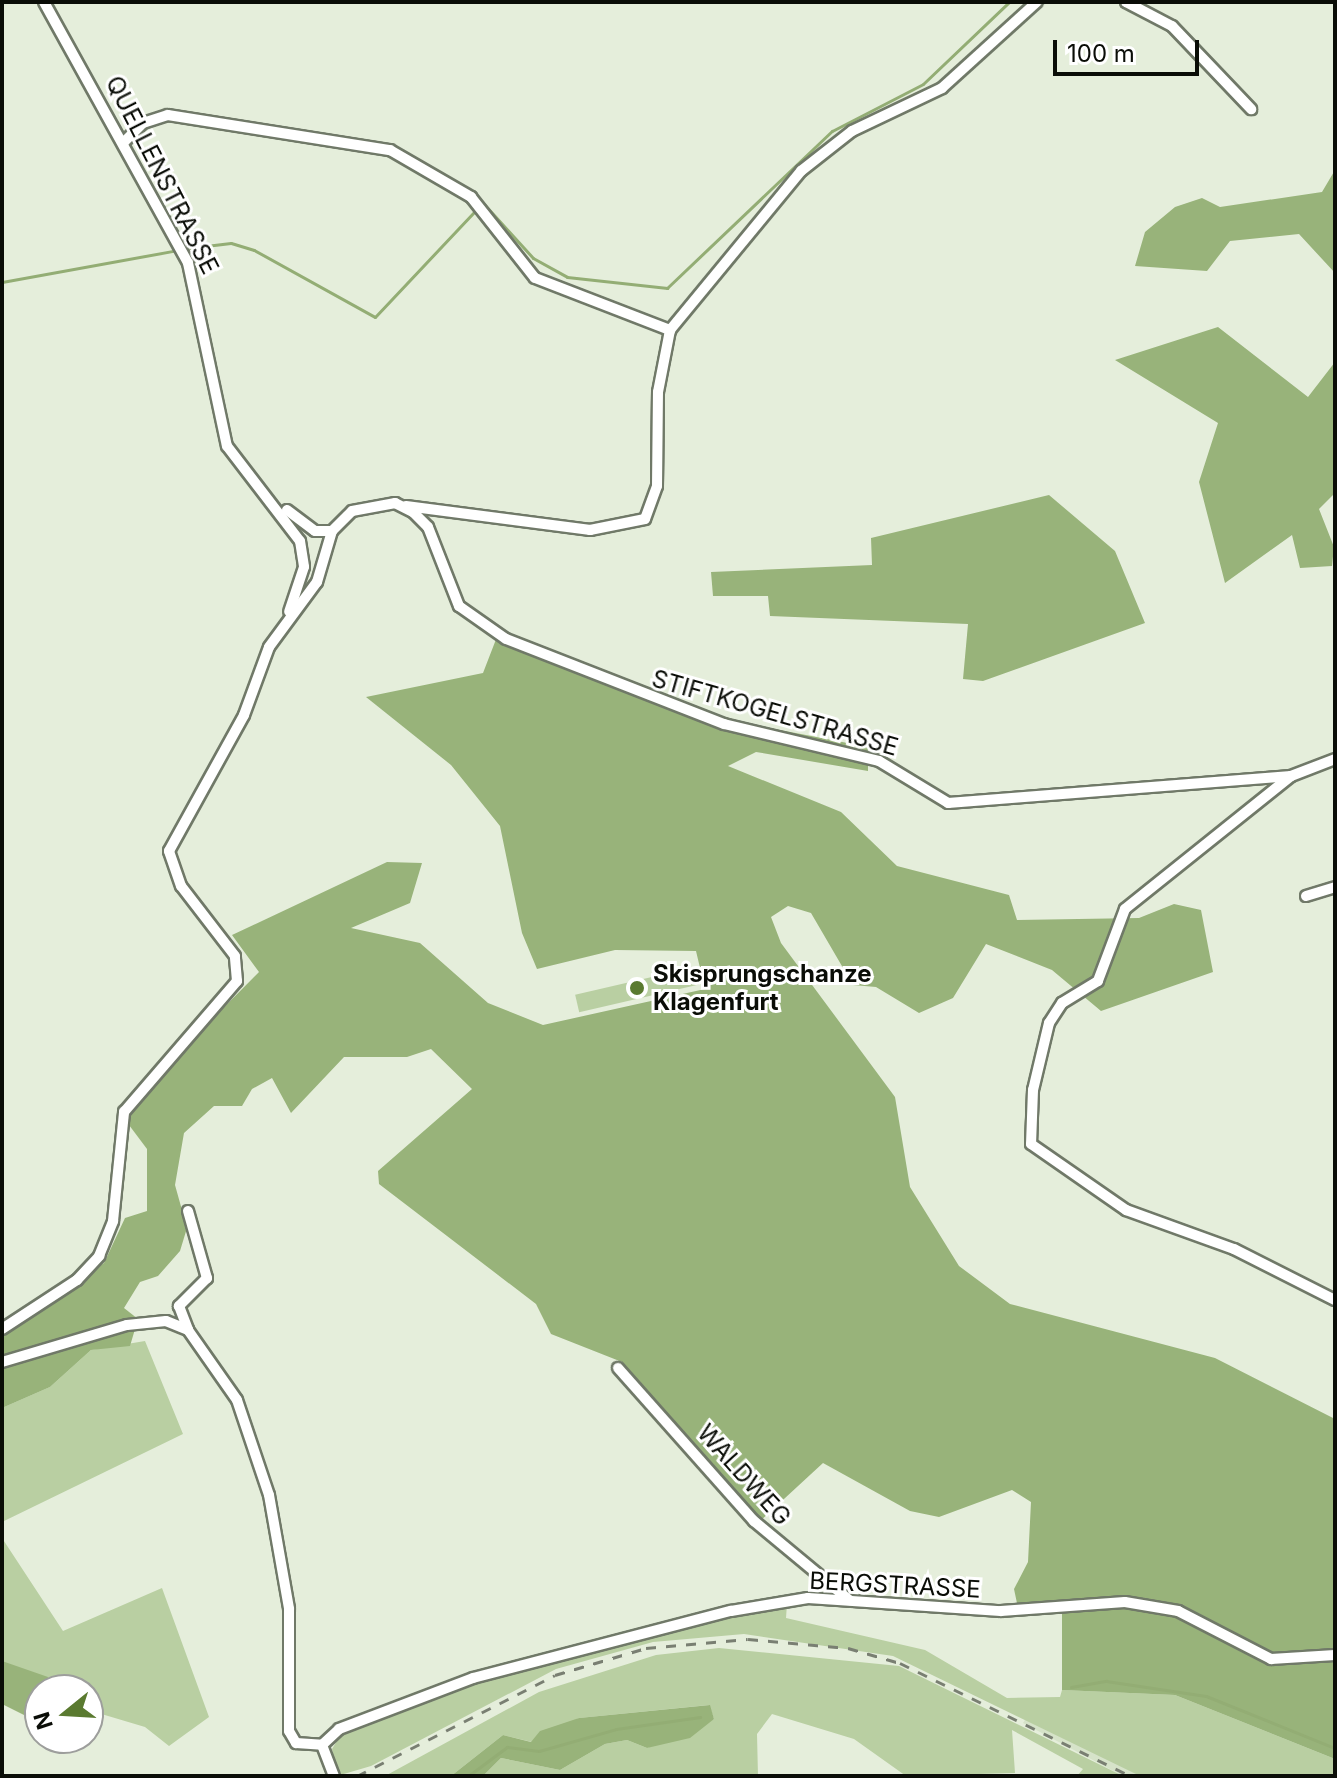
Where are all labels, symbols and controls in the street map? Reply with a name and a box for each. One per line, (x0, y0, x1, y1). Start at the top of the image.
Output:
scale bar (1057, 24, 1203, 74)
text: 100 m (1067, 39, 1135, 68)
street label: QUELLENSTRASSE (100, 71, 224, 279)
street label: STIFTKOGELSTRASSE (649, 664, 901, 762)
place label: Skisprungschanze Klagenfurt (653, 960, 871, 1016)
marker: Skisprungschanze Klagenfurt (628, 979, 646, 997)
street label: WALDWEG (691, 1419, 797, 1531)
street label: BERGSTRASSE (809, 1566, 981, 1604)
north arrow (24, 1674, 104, 1754)
text: N (28, 1709, 58, 1733)

